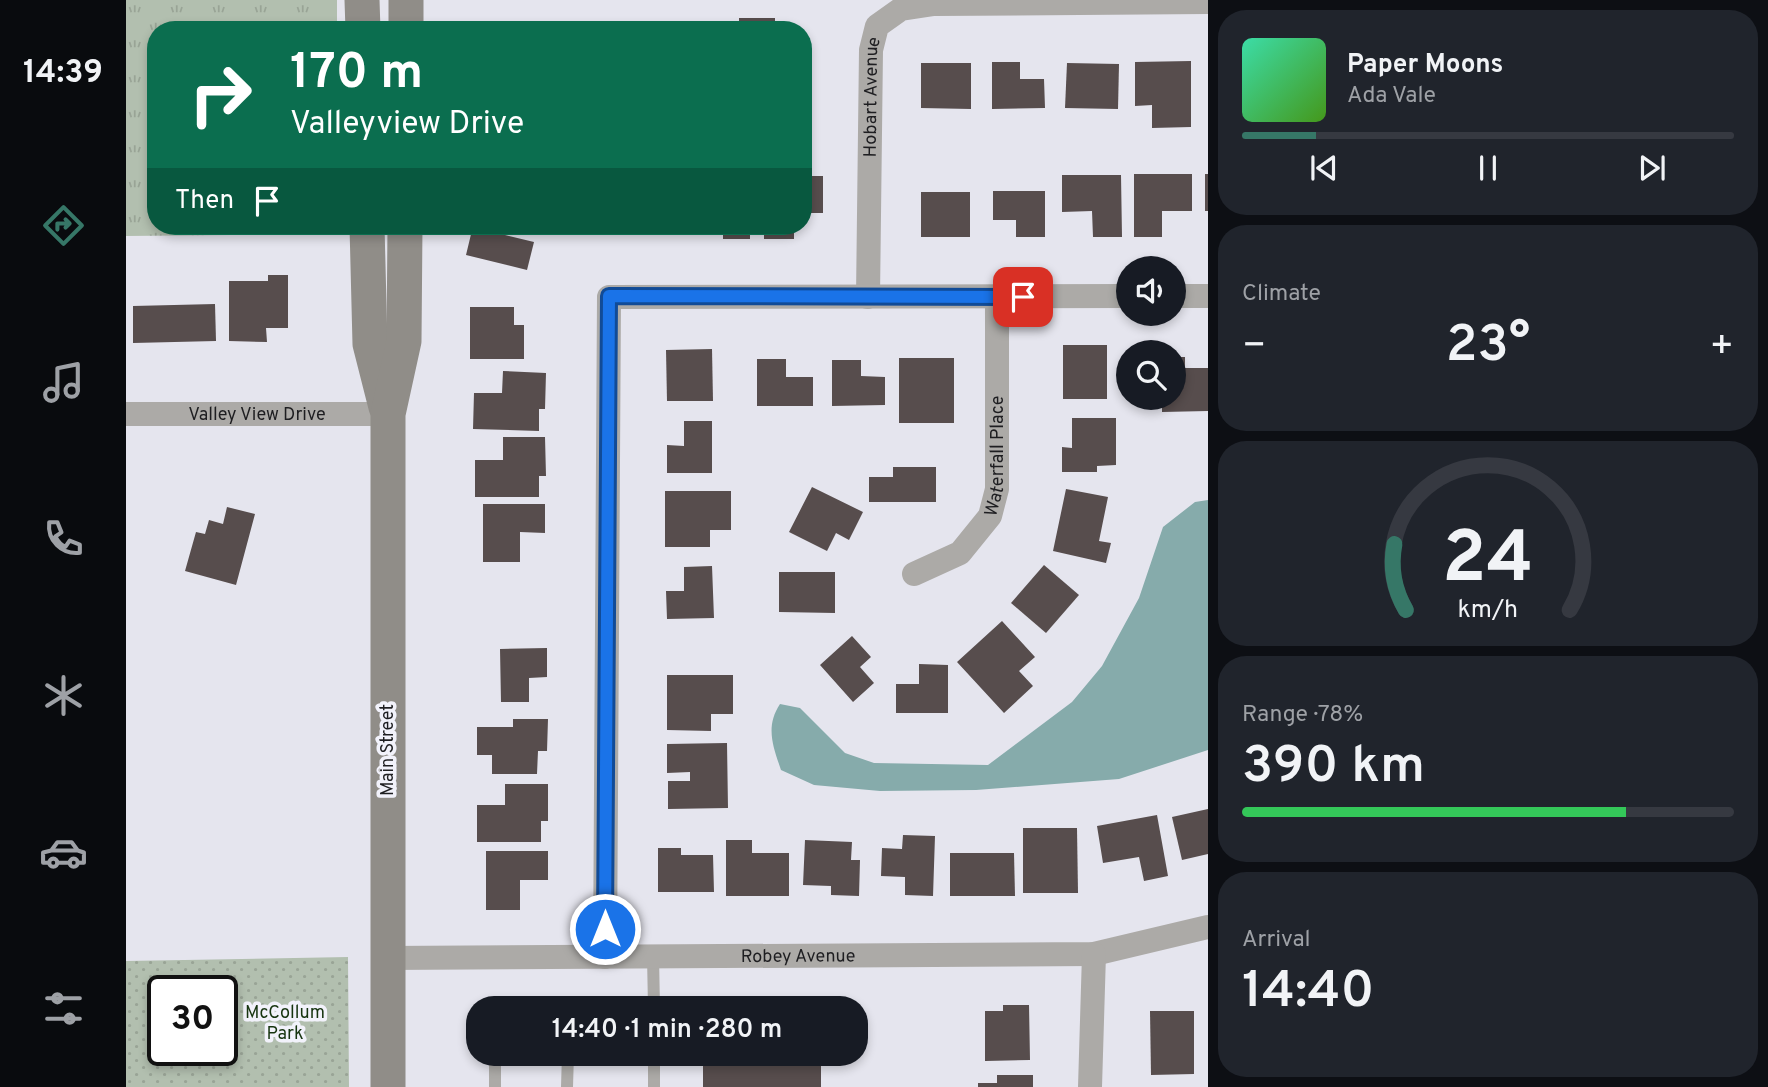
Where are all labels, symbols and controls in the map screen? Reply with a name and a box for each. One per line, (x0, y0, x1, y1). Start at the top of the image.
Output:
street label: Hobart Avenue (860, 35, 887, 157)
text: 170 m (290, 44, 423, 106)
icon: right (175, 49, 266, 140)
text: Paper Moons (1347, 49, 1503, 82)
text: 14:39 (23, 54, 103, 94)
text: Ada Vale (1347, 82, 1436, 111)
text: Valleyview Drive (290, 105, 524, 145)
icon: previous (1305, 149, 1343, 187)
icon: pause (1469, 149, 1507, 187)
icon: next (1633, 149, 1671, 187)
icon: arrive (248, 182, 286, 220)
text: Then (175, 185, 234, 218)
icon: directions (39, 201, 88, 250)
map controls (1116, 256, 1186, 410)
button: sound (1116, 256, 1186, 326)
pin (993, 267, 1053, 327)
icon: arrive (1004, 278, 1042, 316)
text: Climate (1242, 280, 1321, 309)
text: 23° (1446, 314, 1530, 380)
text: − (1242, 323, 1267, 372)
text: + (1709, 323, 1734, 372)
button: search (1116, 340, 1186, 410)
icon: music (39, 358, 88, 407)
street label: Waterfall Place (980, 395, 1010, 519)
street label: Valley View Drive (188, 404, 326, 427)
icon: phone (39, 514, 88, 563)
text: 24 (1442, 516, 1534, 608)
text: km/h (1458, 594, 1518, 626)
icon: climate (39, 671, 88, 720)
text: Range · 78% (1242, 701, 1363, 730)
street label: Main Street (377, 704, 400, 796)
text: 390 km (1242, 735, 1425, 801)
icon: car (39, 828, 88, 877)
position arrow (568, 892, 642, 966)
text: Arrival (1242, 926, 1311, 955)
street label: Robey Avenue (741, 945, 855, 969)
text: 14:40 (1242, 960, 1374, 1026)
speed limit sign: 30 (147, 975, 238, 1066)
icon: filters (39, 984, 88, 1033)
park label: McCollum Park (245, 1002, 325, 1046)
text: 14:40 · 1 min · 280 m (552, 1014, 782, 1047)

